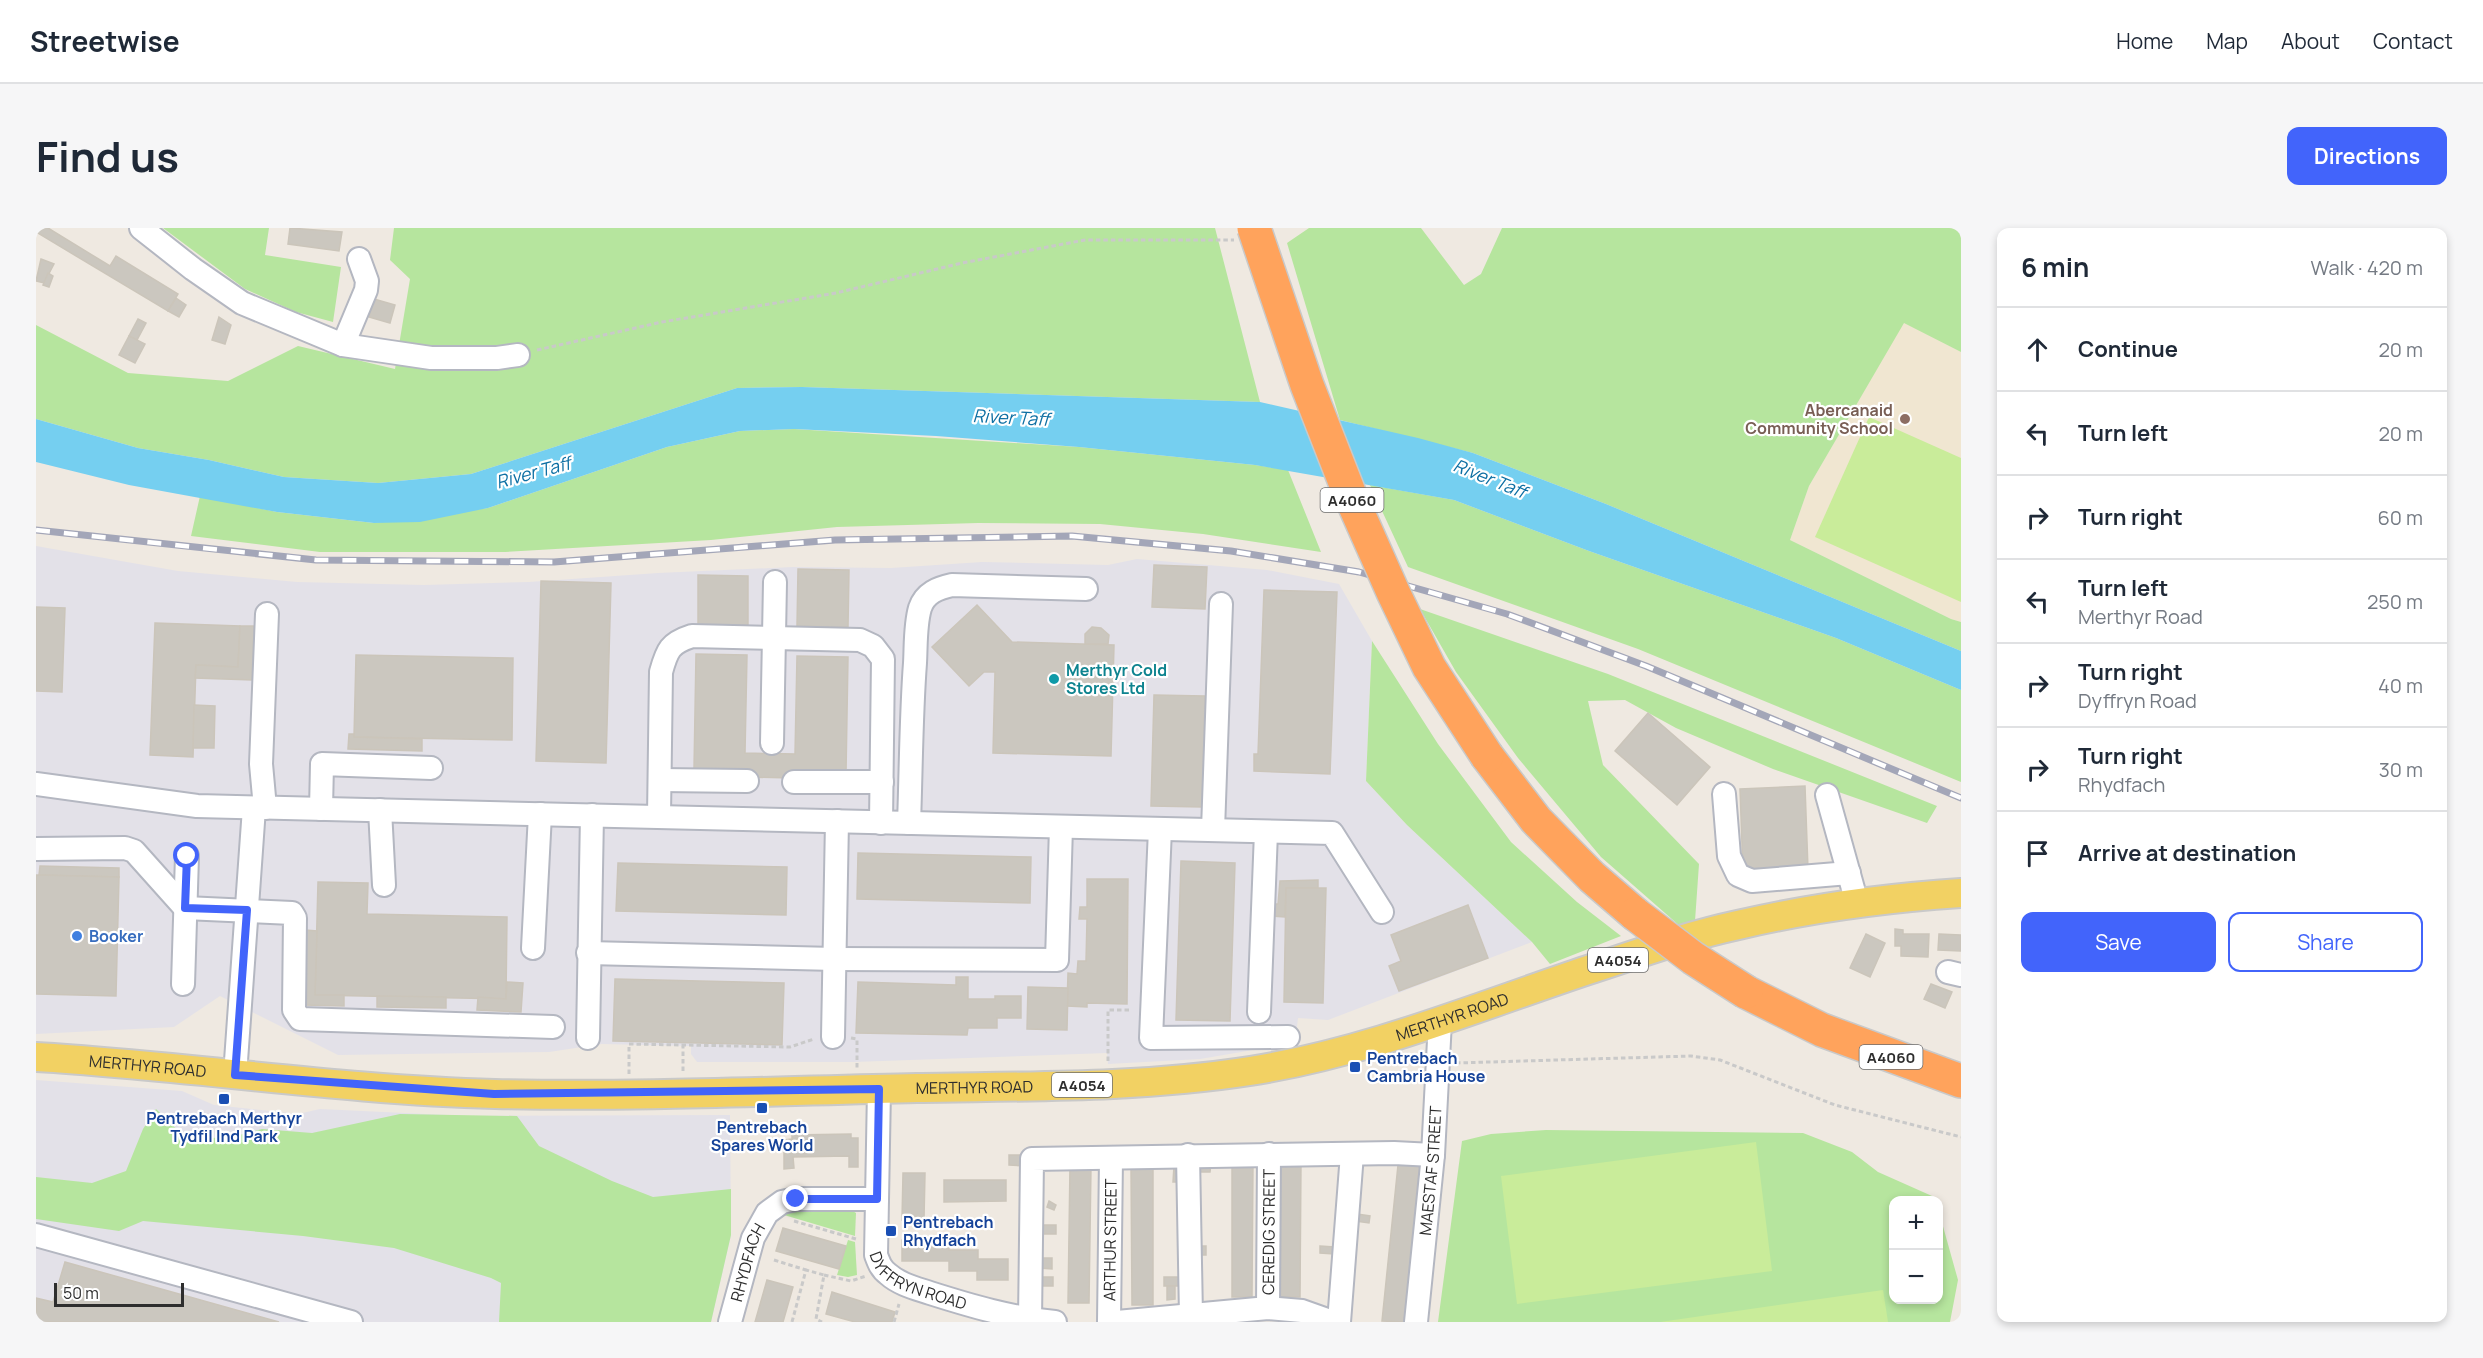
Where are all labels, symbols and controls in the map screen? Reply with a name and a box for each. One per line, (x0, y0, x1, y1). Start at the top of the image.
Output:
text: Streetwise (30, 22, 180, 60)
text: Home (2116, 27, 2173, 55)
text: Map (2206, 27, 2248, 55)
text: About (2281, 27, 2340, 55)
text: Contact (2373, 27, 2453, 55)
text: Find us (36, 127, 179, 185)
button: Directions (2287, 127, 2447, 185)
text: 6 min (2021, 249, 2089, 285)
text: Walk · 420 m (2311, 254, 2423, 281)
icon: ahead (2021, 333, 2054, 366)
text: Continue (2078, 334, 2178, 364)
text: 20 m (2378, 336, 2423, 363)
place label: Abercanaid Community School (1745, 399, 1893, 439)
water label: River Taff (972, 403, 1054, 431)
marker: Abercanaid Community School (1898, 412, 1912, 426)
icon: left (2021, 417, 2054, 450)
text: Turn left (2078, 418, 2168, 448)
text: 20 m (2378, 420, 2423, 447)
water label: River Taff (493, 449, 577, 493)
water label: River Taff (1450, 453, 1534, 505)
road number: A4060 (1320, 488, 1384, 512)
icon: right (2021, 501, 2054, 534)
text: Turn right (2078, 502, 2183, 532)
text: 60 m (2377, 504, 2423, 531)
text: Turn left (2078, 573, 2168, 603)
icon: left (2021, 585, 2054, 618)
text: 250 m (2367, 588, 2423, 615)
text: Merthyr Road (2078, 603, 2203, 630)
text: Turn right (2078, 657, 2183, 687)
place label: Merthyr Cold Stores Ltd (1066, 659, 1167, 699)
icon: right (2021, 669, 2054, 702)
marker: Merthyr Cold Stores Ltd (1047, 672, 1061, 686)
text: 40 m (2378, 672, 2423, 699)
text: Dyffryn Road (2078, 687, 2197, 714)
text: Turn right (2078, 741, 2183, 771)
icon: right (2021, 753, 2054, 786)
text: 30 m (2379, 756, 2423, 783)
text: Rhydfach (2078, 771, 2165, 798)
icon: arrive (2021, 837, 2054, 870)
text: Arrive at destination (2078, 838, 2296, 868)
route start (173, 842, 199, 868)
button: Save (2021, 912, 2216, 972)
button: Share (2228, 912, 2423, 972)
place label: Booker (89, 925, 143, 947)
marker: Booker (70, 929, 84, 943)
road number: A4054 (1588, 948, 1648, 972)
street label: MERTHYR ROAD (1393, 987, 1512, 1046)
road number: A4060 (1860, 1045, 1922, 1069)
place label: Pentrebach Cambria House (1367, 1047, 1486, 1087)
street label: MERTHYR ROAD (88, 1050, 208, 1082)
marker: Pentrebach Cambria House (1348, 1060, 1362, 1074)
road number: A4054 (1052, 1073, 1112, 1097)
street label: MERTHYR ROAD (915, 1075, 1034, 1099)
marker: Pentrebach Merthyr Tydfil Ind Park (217, 1092, 231, 1106)
marker: Pentrebach Spares World (755, 1101, 769, 1115)
street label: MAESTAF STREET (1414, 1105, 1447, 1237)
place label: Pentrebach Merthyr Tydfil Ind Park (146, 1107, 302, 1147)
place label: Pentrebach Spares World (711, 1116, 813, 1156)
street label: CEREDIG STREET (1257, 1168, 1280, 1295)
street label: ARTHUR STREET (1098, 1178, 1122, 1301)
route end (782, 1185, 808, 1211)
map controls (1889, 1196, 1943, 1304)
button: + (1889, 1196, 1943, 1250)
place label: Pentrebach Rhydfach (903, 1211, 994, 1251)
street label: RHYDFACH (725, 1219, 770, 1304)
marker: Pentrebach Rhydfach (884, 1224, 898, 1238)
street label: DYFFRYN ROAD (865, 1248, 970, 1315)
button: − (1889, 1250, 1943, 1304)
scale bar (54, 1280, 184, 1308)
text: 50 m (63, 1282, 99, 1304)

